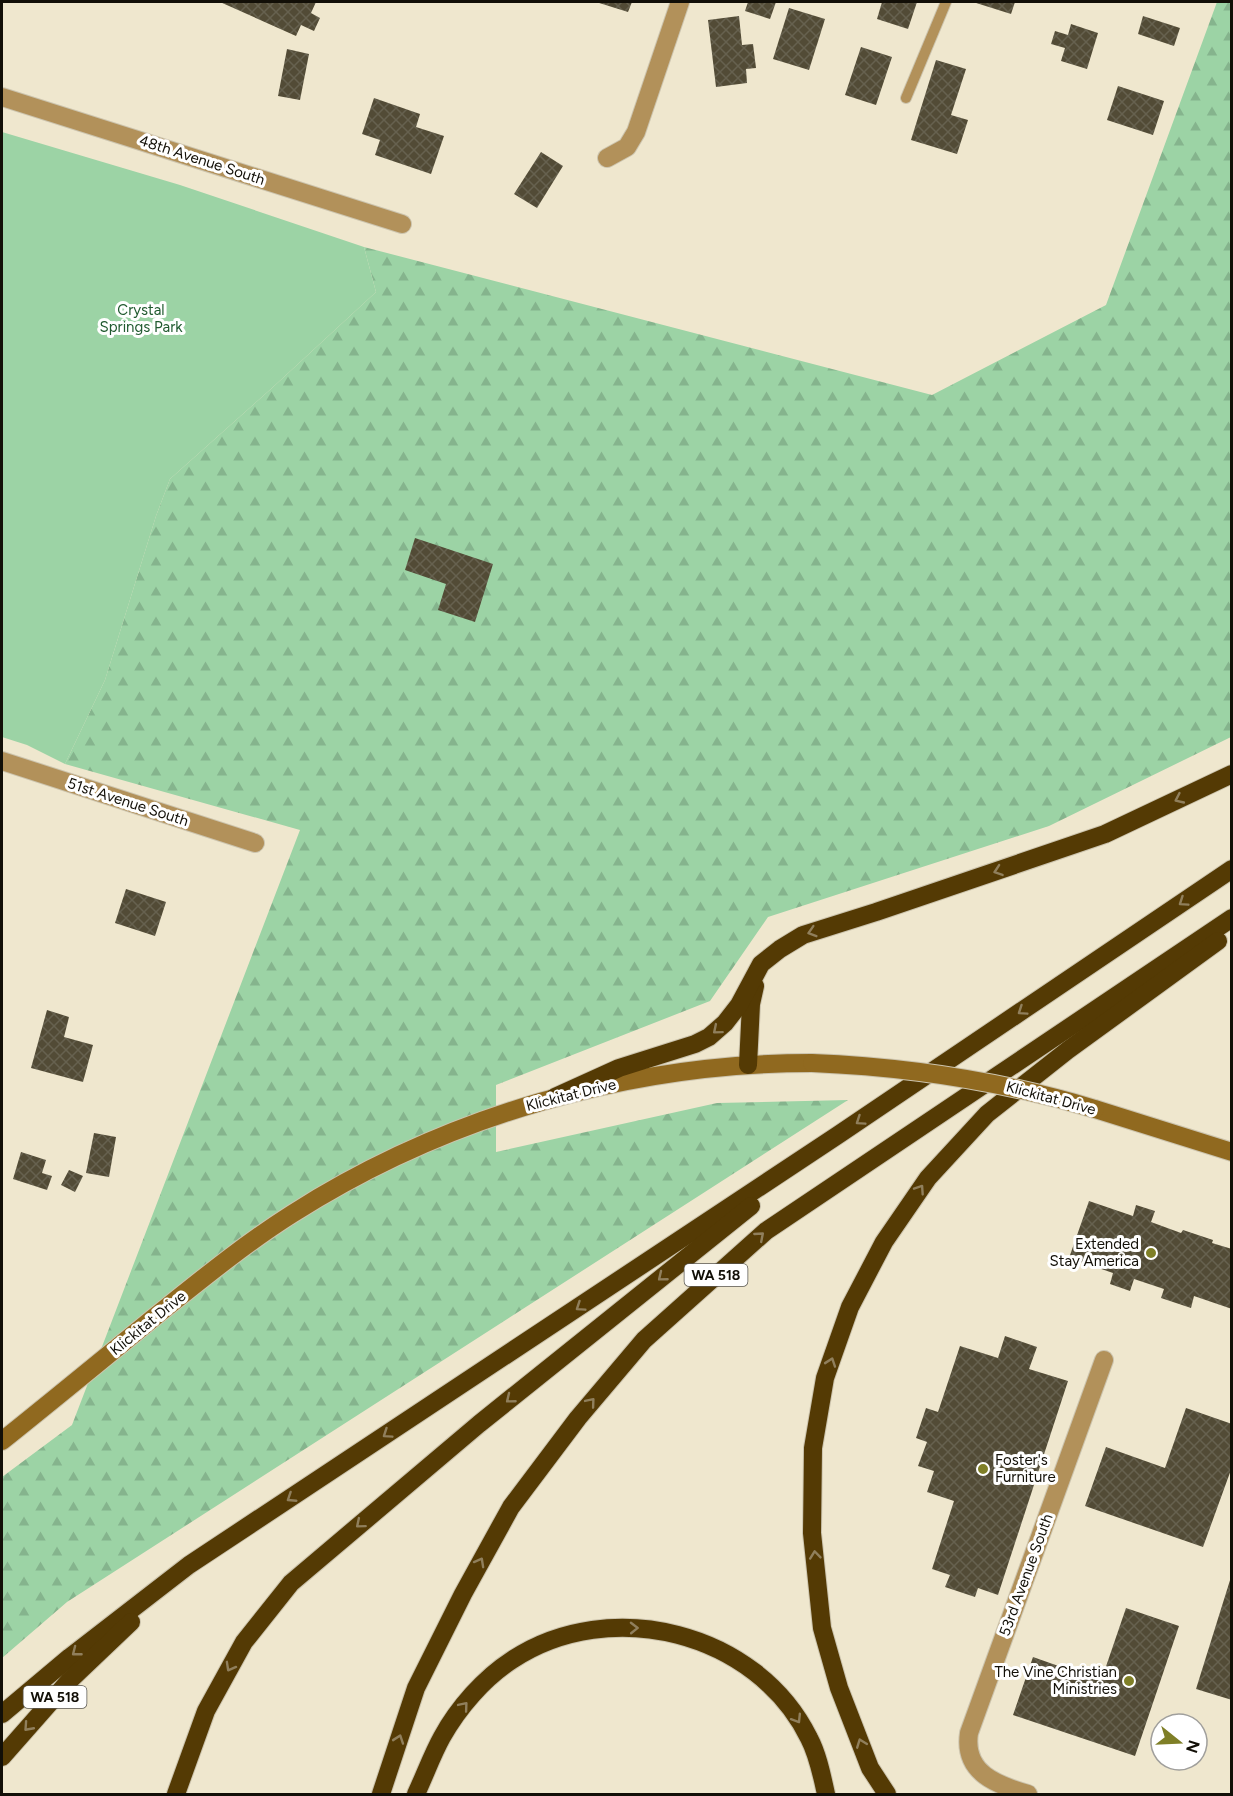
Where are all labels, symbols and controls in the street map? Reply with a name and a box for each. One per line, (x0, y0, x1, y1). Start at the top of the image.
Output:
street label: 48th Avenue South (137, 131, 267, 189)
park label: Crystal Springs Park (99, 301, 183, 336)
street label: 51st Avenue South (65, 774, 191, 830)
one-way arrow (1174, 792, 1185, 804)
one-way arrow (993, 863, 1003, 876)
one-way arrow (1179, 895, 1190, 906)
one-way arrow (807, 925, 818, 937)
one-way arrow (1017, 1004, 1028, 1015)
one-way arrow (713, 1023, 724, 1034)
street label: Klickitat Drive (524, 1075, 618, 1115)
street label: Klickitat Drive (1004, 1077, 1098, 1119)
one-way arrow (856, 1114, 867, 1125)
one-way arrow (913, 1185, 924, 1196)
one-way arrow (753, 1232, 764, 1243)
place label: Extended Stay America (1050, 1235, 1139, 1270)
marker: Extended Stay America (1144, 1246, 1158, 1260)
road number: WA 518 (684, 1264, 748, 1286)
one-way arrow (658, 1270, 669, 1281)
street label: Klickitat Drive (107, 1287, 189, 1359)
one-way arrow (575, 1299, 586, 1310)
one-way arrow (823, 1357, 836, 1368)
one-way arrow (506, 1392, 517, 1403)
one-way arrow (584, 1398, 595, 1409)
one-way arrow (383, 1427, 394, 1438)
place label: Foster's Furniture (995, 1451, 1056, 1486)
marker: Foster's Furniture (976, 1462, 990, 1476)
one-way arrow (286, 1491, 297, 1502)
street label: 53rd Avenue South (995, 1511, 1057, 1639)
one-way arrow (356, 1517, 367, 1528)
one-way arrow (809, 1550, 821, 1559)
one-way arrow (473, 1558, 484, 1568)
one-way arrow (629, 1622, 638, 1634)
one-way arrow (72, 1645, 83, 1656)
one-way arrow (226, 1661, 237, 1671)
place label: The Vine Christian Ministries (994, 1663, 1117, 1698)
marker: The Vine Christian Ministries (1122, 1674, 1136, 1688)
road number: WA 518 (23, 1686, 86, 1708)
one-way arrow (456, 1702, 467, 1713)
north arrow (1149, 1712, 1209, 1772)
one-way arrow (790, 1713, 802, 1723)
one-way arrow (24, 1720, 35, 1731)
one-way arrow (391, 1734, 404, 1745)
one-way arrow (855, 1738, 868, 1749)
text: N (1182, 1738, 1204, 1755)

